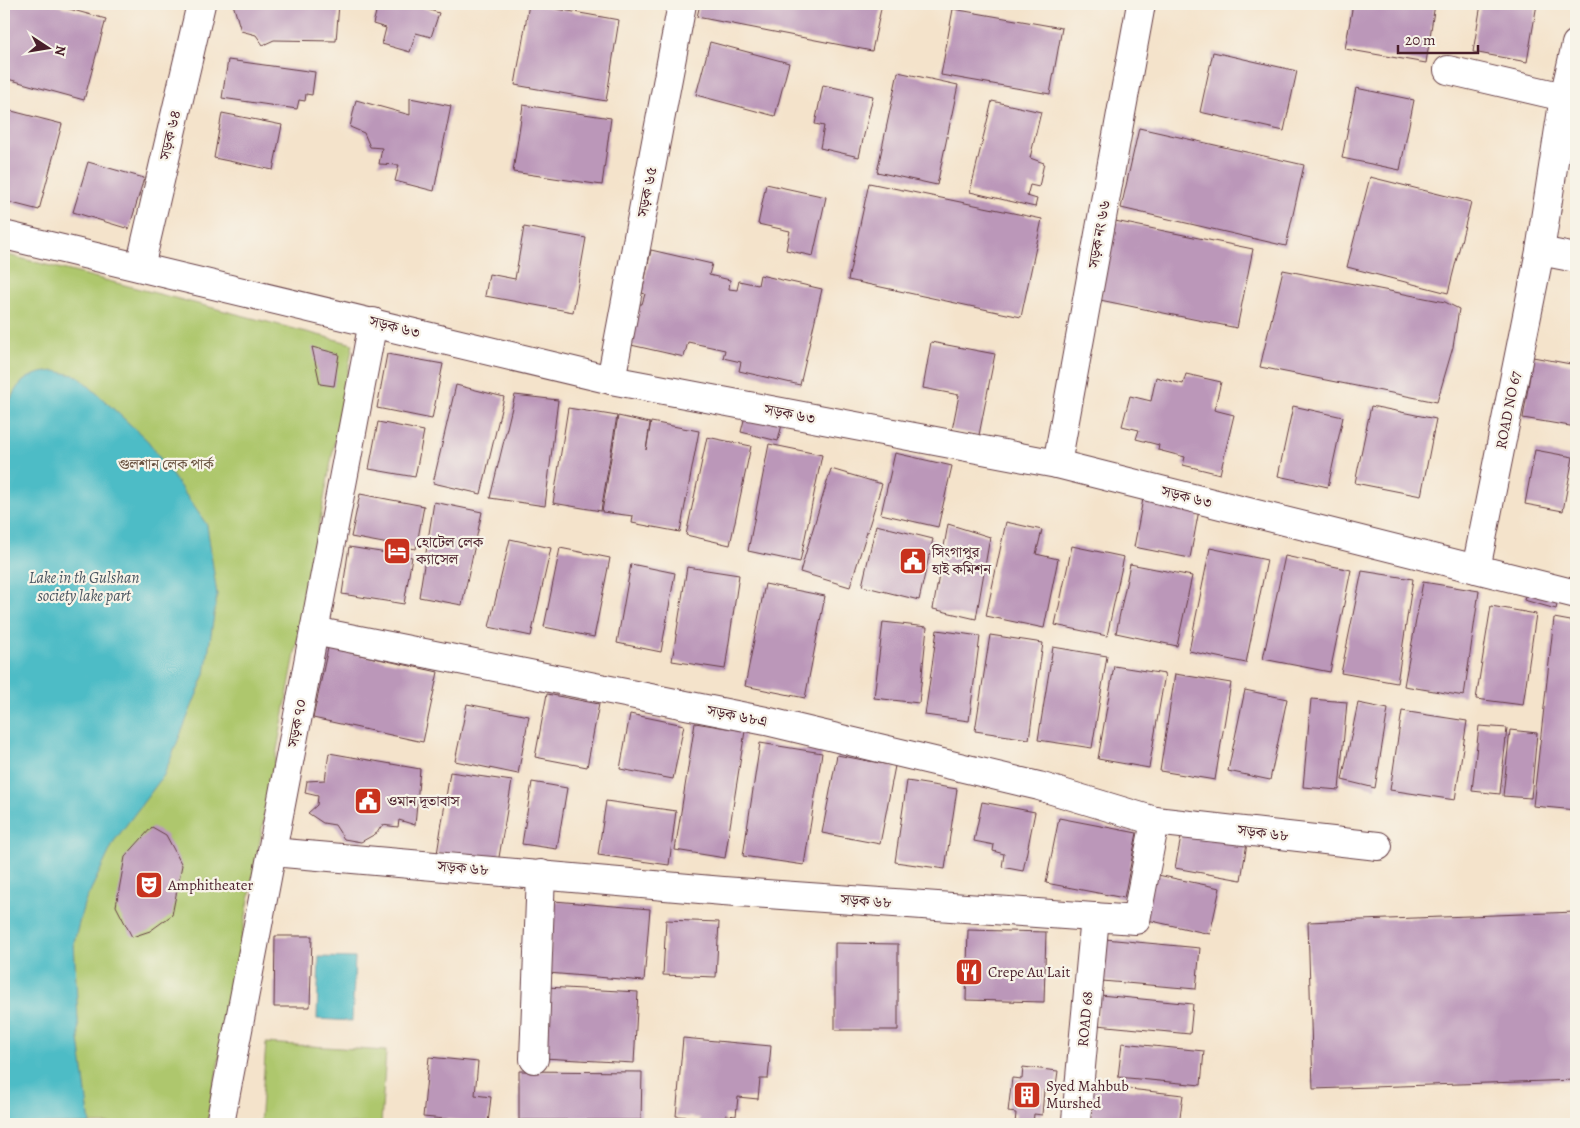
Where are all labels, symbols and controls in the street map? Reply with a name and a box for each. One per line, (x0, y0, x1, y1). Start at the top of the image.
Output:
north arrow (22, 22, 72, 72)
scale bar (1398, 22, 1478, 54)
text: 20 m (1405, 30, 1436, 50)
text: N (50, 44, 71, 58)
street label: সড়ক ৬৪ (154, 108, 185, 163)
street label: সড়ক ৬৫ (632, 165, 662, 220)
street label: সড়ক নং ৬৬ (1083, 198, 1115, 271)
street label: সড়ক ৬৩ (366, 311, 423, 343)
street label: ROAD NO 67 (1491, 369, 1525, 451)
street label: সড়ক ৬৩ (762, 399, 817, 429)
park label: গুলশান লেক পার্ক (118, 454, 214, 474)
street label: সড়ক ৬৩ (1158, 481, 1215, 513)
place label: হোটেল লেক ক্যাসেল (415, 532, 484, 569)
hotel icon: হোটেল লেক ক্যাসেল (382, 536, 412, 566)
place label: সিংগাপুর হাই কমিশন (931, 542, 992, 579)
public building icon: সিংগাপুর হাই কমিশন (898, 546, 928, 576)
water label: Lake in th Gulshan society lake part (29, 567, 139, 607)
street label: সড়ক ৭০ (282, 697, 312, 750)
street label: সড়ক ৬৮এ (704, 700, 769, 732)
public building icon: ওমান দূতাবাস (353, 786, 383, 816)
place label: ওমান দূতাবাস (387, 791, 461, 811)
street label: সড়ক ৬৮ (1235, 820, 1290, 846)
street label: সড়ক ৬৮ (436, 856, 489, 880)
theatre icon: Amphitheater (134, 870, 164, 900)
place label: Amphitheater (167, 875, 253, 895)
street label: সড়ক ৬৮ (839, 889, 892, 913)
restaurant icon: Crepe Au Lait (954, 957, 984, 987)
place label: Crepe Au Lait (988, 962, 1070, 982)
street label: ROAD 68 (1073, 990, 1097, 1048)
place label: Syed Mahbub Murshed (1046, 1076, 1129, 1113)
building icon: Syed Mahbub Murshed (1012, 1080, 1042, 1110)

